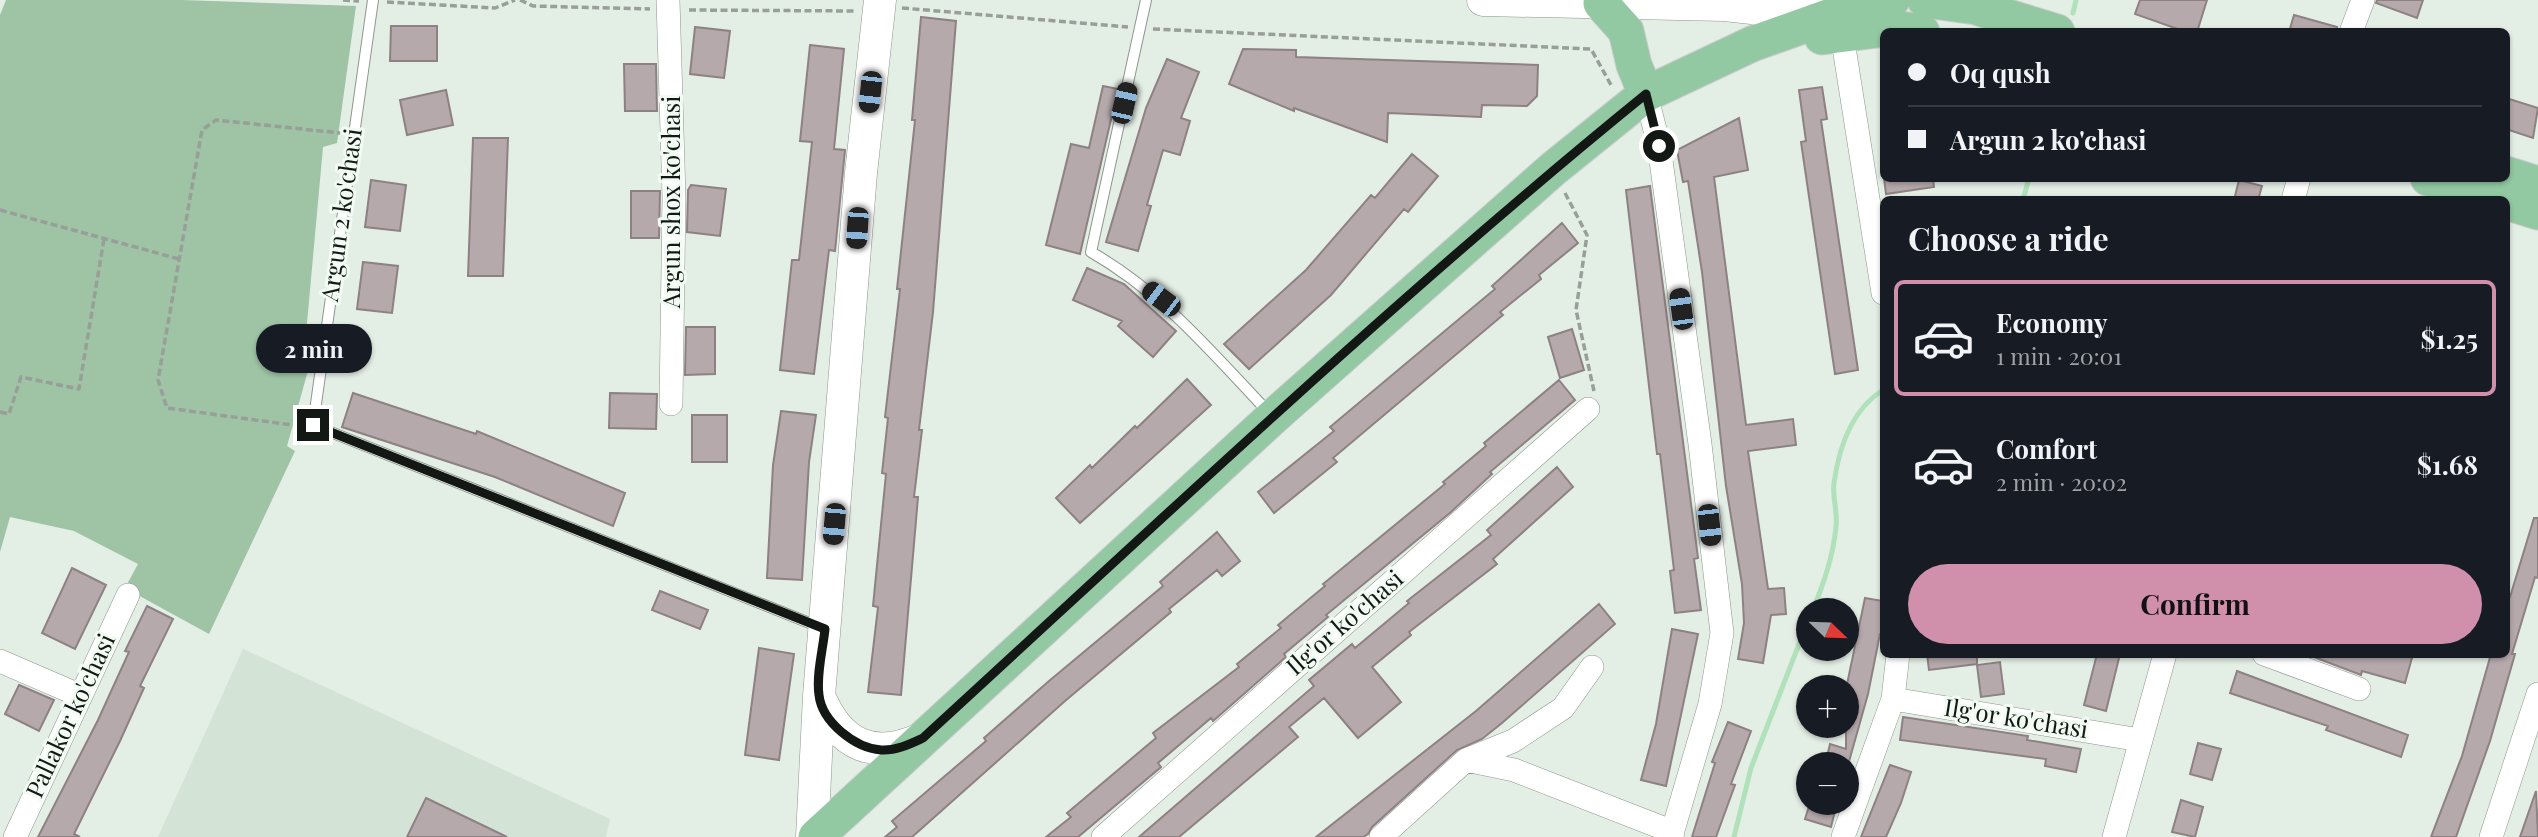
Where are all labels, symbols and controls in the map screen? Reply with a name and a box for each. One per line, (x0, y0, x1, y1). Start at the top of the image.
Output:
text: Oq qush (1950, 55, 2051, 90)
car (858, 70, 883, 114)
car (1110, 80, 1139, 126)
street label: Argun shox ko'chasi (654, 96, 686, 309)
text: Argun 2 ko'chasi (1950, 122, 2146, 157)
street label: Argun 2 ko'chasi (312, 126, 368, 304)
route start (1643, 130, 1675, 162)
car (846, 206, 869, 250)
text: Choose a ride (1908, 216, 2109, 259)
car (1138, 278, 1185, 320)
car (1668, 287, 1695, 331)
text: Economy (1996, 305, 2107, 340)
icon: car (1912, 307, 1975, 370)
text: $1.25 (2421, 321, 2478, 356)
callout: 2 min (255, 324, 371, 372)
text: 2 min (284, 333, 344, 364)
text: 1 min · 20:01 (1996, 340, 2122, 371)
route end (297, 409, 329, 441)
text: Comfort (1996, 431, 2097, 466)
icon: car (1912, 433, 1975, 496)
text: $1.68 (2417, 447, 2478, 482)
text: 2 min · 20:02 (1996, 466, 2127, 497)
car (822, 502, 847, 546)
car (1697, 503, 1722, 547)
street label: Ilg'or ko'chasi (1278, 562, 1409, 681)
button: Confirm (1908, 564, 2482, 644)
north arrow (1796, 598, 1858, 662)
map controls (1796, 598, 1859, 815)
street label: Pallakor ko'chasi (17, 628, 121, 802)
button: + (1796, 675, 1859, 738)
street label: Ilg'or ko'chasi (1942, 690, 2091, 744)
button: − (1796, 752, 1859, 815)

